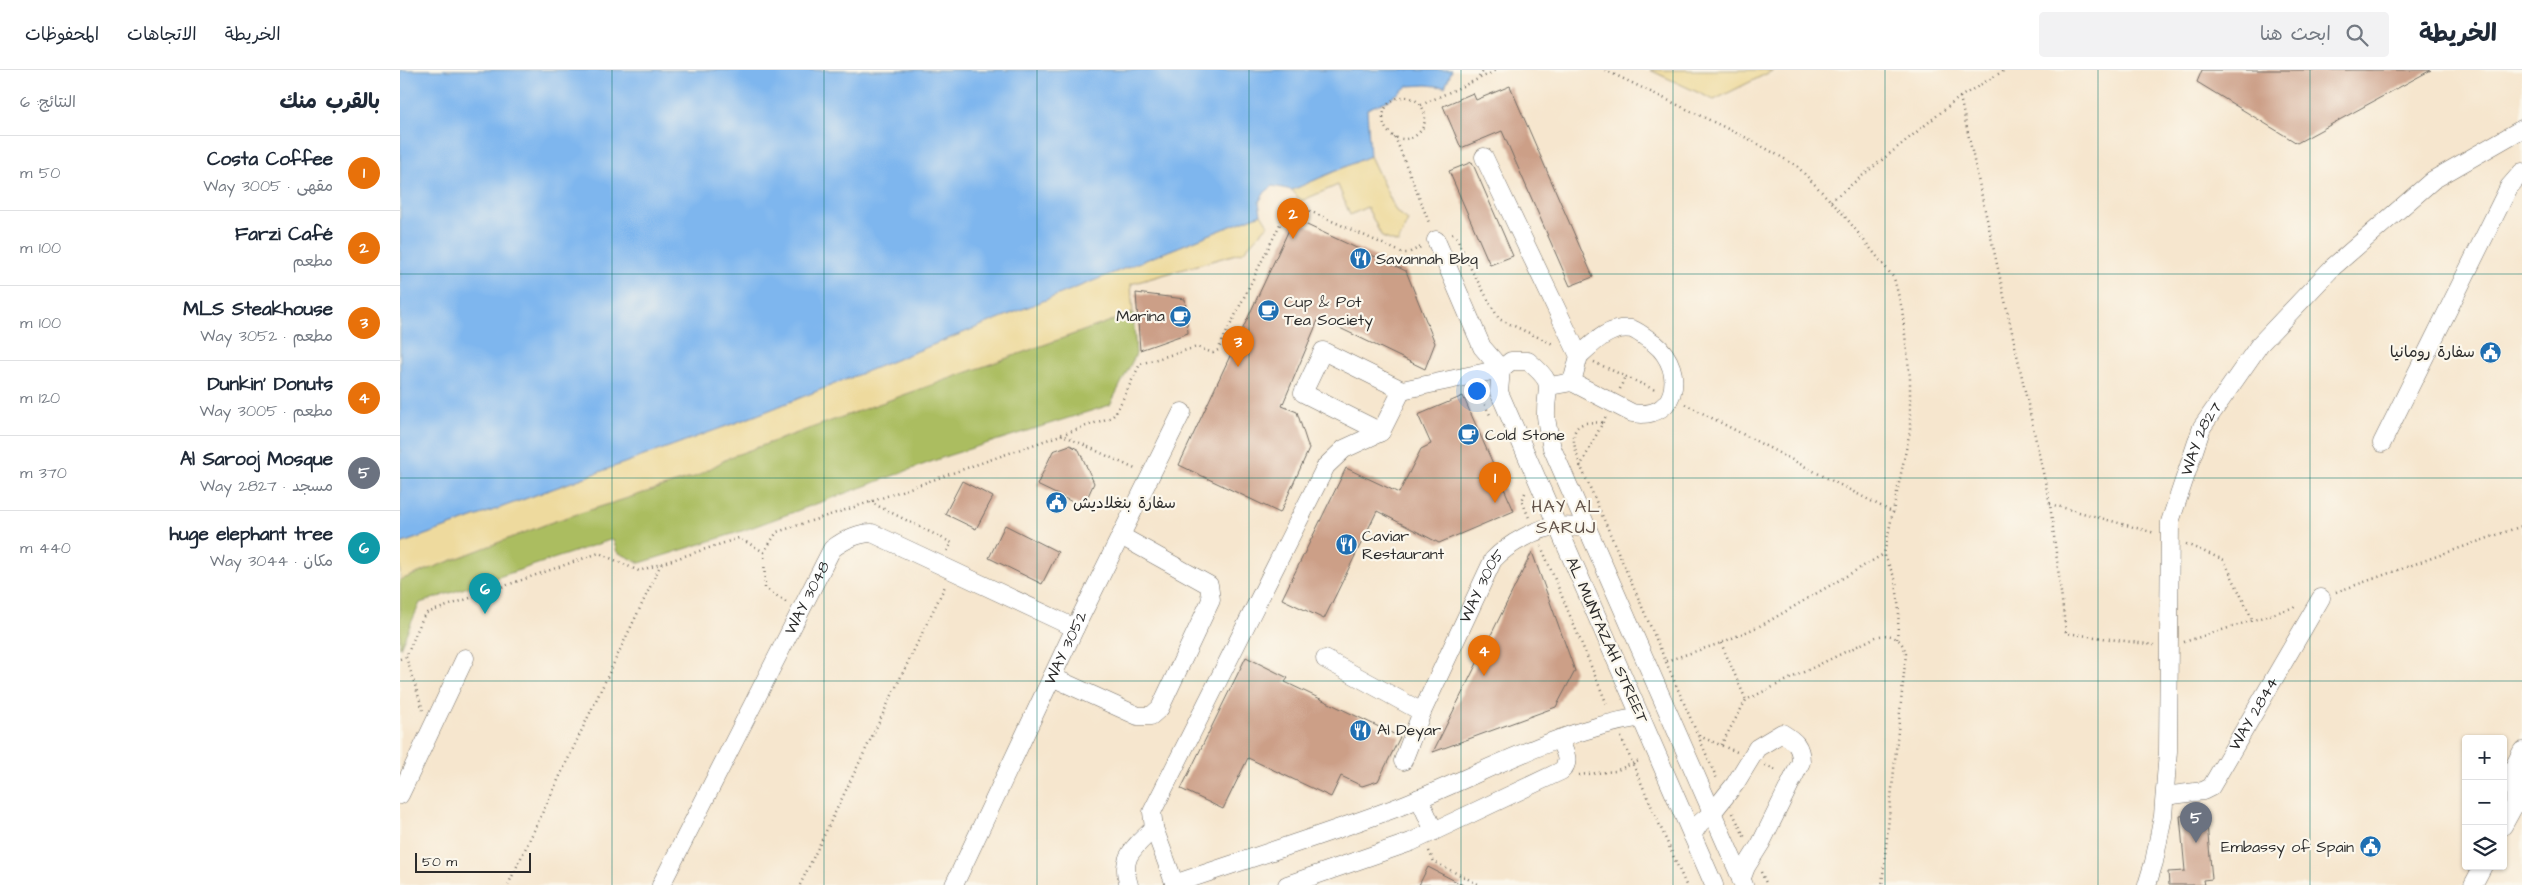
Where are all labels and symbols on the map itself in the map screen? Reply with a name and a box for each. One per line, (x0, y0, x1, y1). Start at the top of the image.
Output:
pin: 2 (1277, 198, 1309, 239)
restaurant icon: Savannah Bbq (1348, 247, 1372, 271)
place label: Savannah Bbq (1376, 248, 1478, 270)
place label: Cup & Pot Tea Society (1284, 291, 1373, 332)
cafe icon: Cup & Pot Tea Society (1256, 299, 1280, 323)
cafe icon: Marina (1169, 304, 1193, 328)
place label: Marina (1116, 305, 1165, 327)
pin: 3 (1222, 326, 1254, 367)
public building icon: سفارة رومانيا (2479, 340, 2503, 364)
place label: سفارة رومانيا (2390, 341, 2475, 363)
your location (1464, 378, 1490, 404)
street label: WAY 2827 (2175, 398, 2227, 479)
cafe icon: Cold Stone (1457, 423, 1481, 447)
place label: Cold Stone (1485, 424, 1565, 446)
pin: 1 (1479, 462, 1511, 503)
public building icon: سفارة بنغلاديش (1045, 491, 1069, 515)
place label: سفارة بنغلاديش (1073, 492, 1176, 514)
district label: HAY AL SARUJ (1531, 494, 1601, 540)
place label: Caviar Restaurant (1362, 525, 1445, 565)
restaurant icon: Caviar Restaurant (1334, 533, 1358, 557)
street label: WAY 3005 (1454, 543, 1509, 627)
street label: AL MUNTAZAH STREET (1560, 553, 1654, 727)
street label: WAY 3048 (779, 557, 835, 639)
pin: 6 (469, 573, 501, 614)
street label: WAY 3052 (1039, 608, 1093, 688)
pin: 4 (1468, 635, 1500, 676)
street label: WAY 2844 (2224, 673, 2284, 755)
restaurant icon: Al Deyar (1349, 718, 1373, 742)
place label: Al Deyar (1377, 719, 1441, 742)
pin: 5 (2180, 802, 2212, 843)
public building icon: Embassy of Spain (2358, 835, 2382, 859)
place label: Embassy of Spain (2221, 836, 2354, 859)
scale bar (415, 850, 531, 873)

